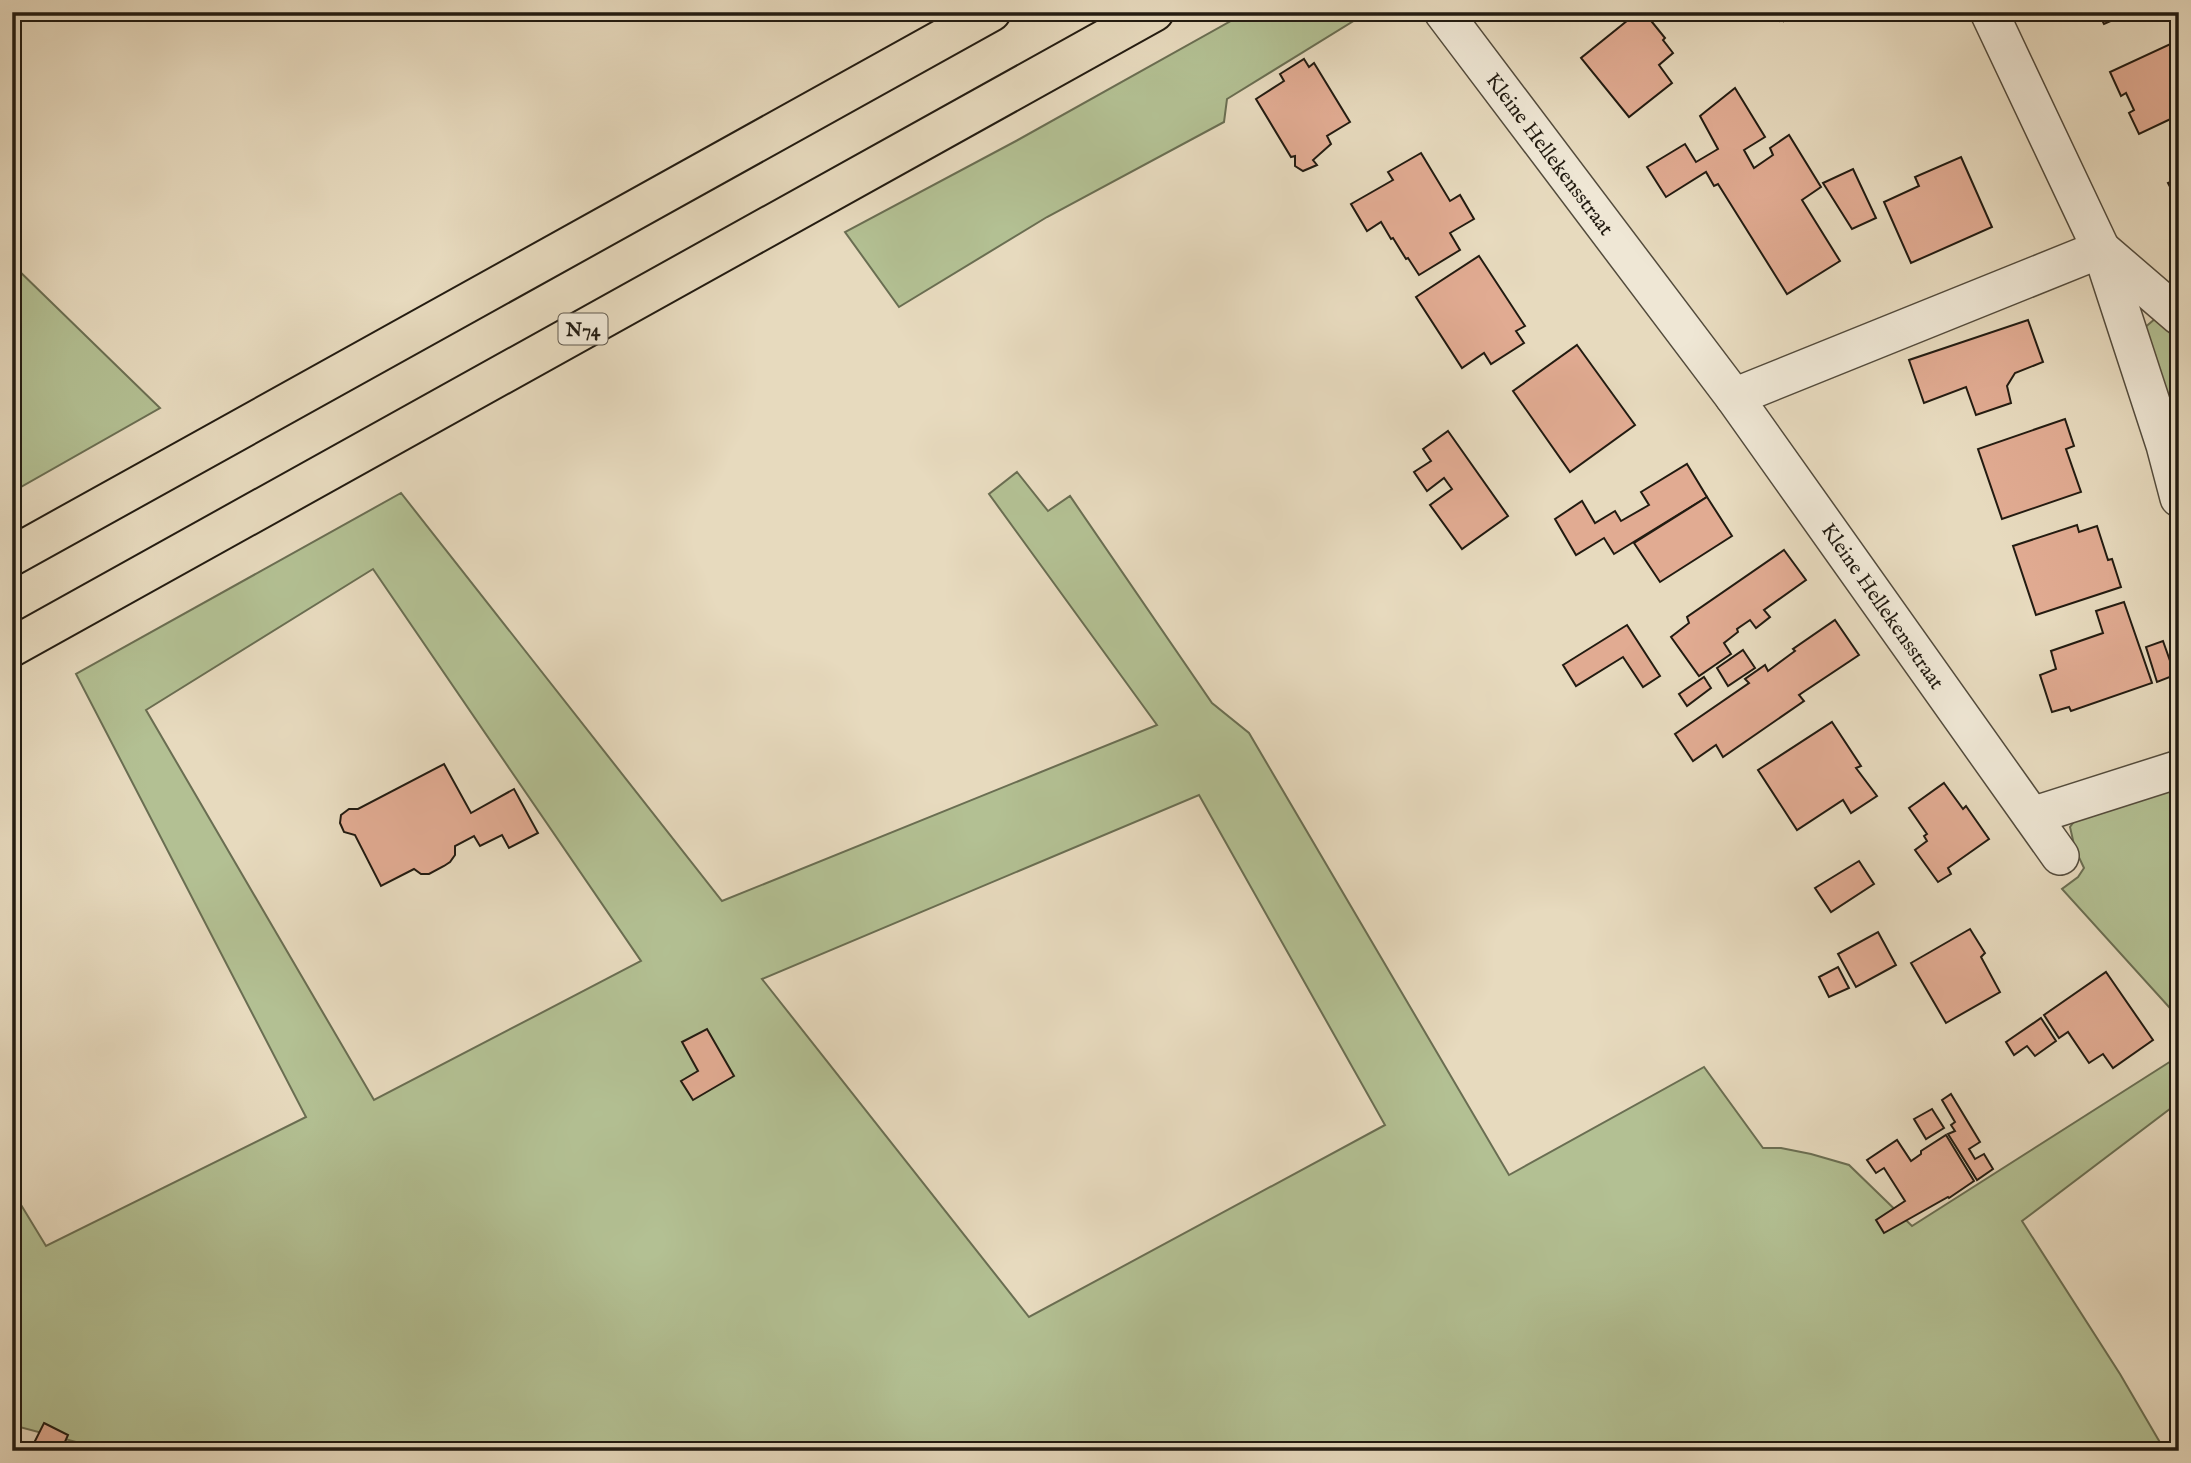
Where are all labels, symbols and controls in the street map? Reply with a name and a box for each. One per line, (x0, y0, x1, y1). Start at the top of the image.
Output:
street label: Kleine Hellekensstraat (1479, 68, 1619, 242)
road number: N74 (558, 314, 608, 344)
street label: Kleine Hellekensstraat (1814, 518, 1949, 695)

